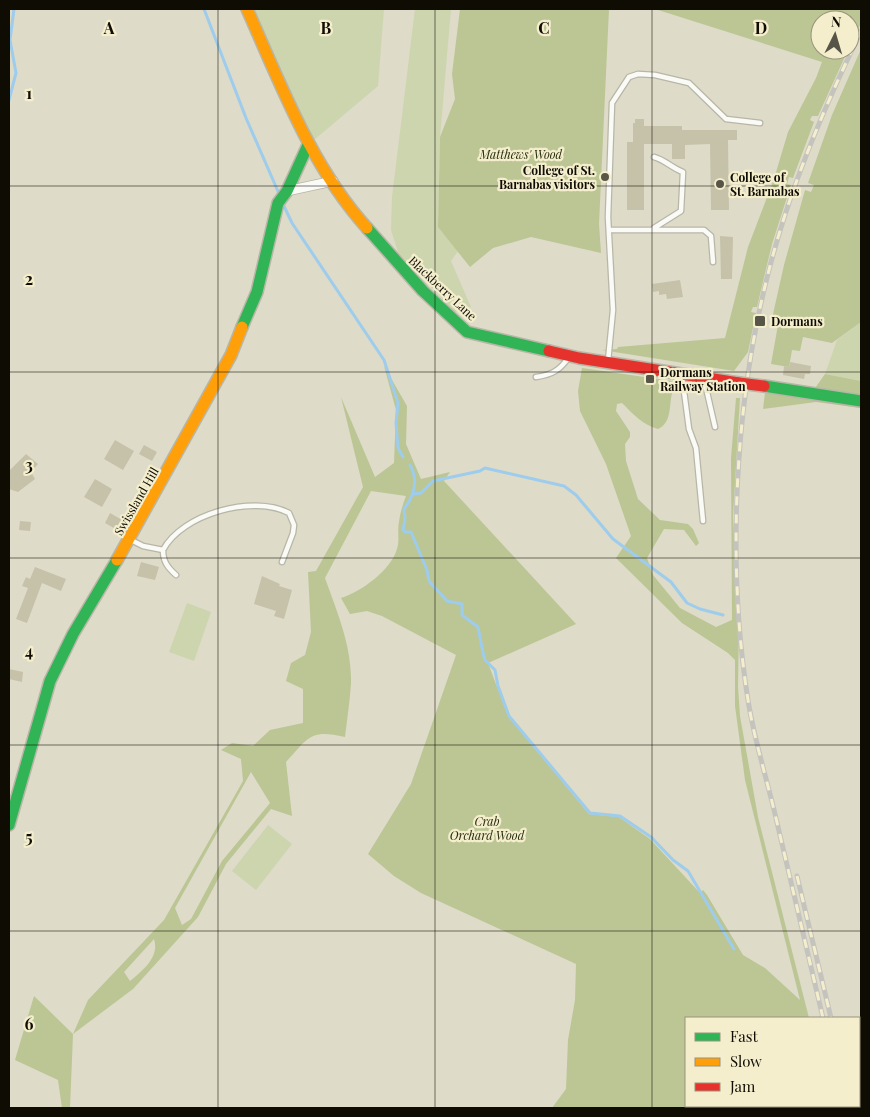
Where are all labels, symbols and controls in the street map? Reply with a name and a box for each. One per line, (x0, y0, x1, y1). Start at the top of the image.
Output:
north arrow (810, 10, 860, 60)
text: N (830, 12, 842, 31)
text: A (103, 17, 115, 38)
text: B (321, 17, 332, 38)
text: C (538, 17, 550, 38)
text: D (755, 17, 767, 38)
text: 1 (26, 82, 32, 103)
park label: Matthews' Wood (479, 146, 563, 162)
place label: College of St. Barnabas visitors (499, 162, 595, 192)
place label: College of St. Barnabas (730, 169, 800, 199)
marker: College of St. Barnabas visitors (599, 171, 611, 183)
marker: College of St. Barnabas (714, 178, 726, 190)
street label: Blackberry Lane (406, 252, 480, 324)
text: 2 (25, 268, 33, 289)
place label: Dormans (771, 313, 823, 329)
marker: Dormans (753, 314, 767, 328)
place label: Dormans Railway Station (660, 364, 746, 394)
marker: Dormans Railway Station (644, 373, 656, 385)
text: 3 (25, 454, 33, 475)
street label: Swissland Hill (110, 464, 162, 538)
text: 4 (25, 640, 33, 661)
park label: Crab Orchard Wood (450, 813, 525, 843)
text: 5 (25, 826, 33, 847)
text: 6 (25, 1013, 34, 1034)
legend (685, 1017, 860, 1107)
text: Fast (730, 1026, 759, 1046)
text: Slow (730, 1051, 762, 1071)
text: Jam (729, 1076, 756, 1096)

